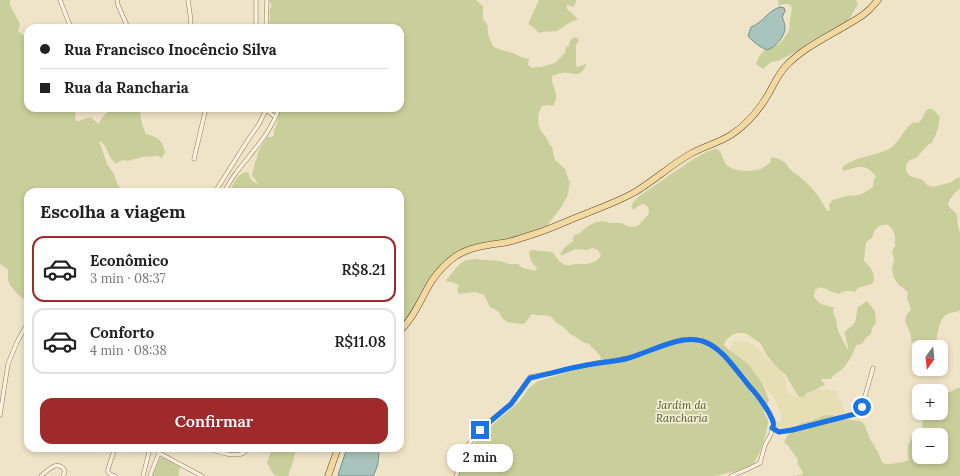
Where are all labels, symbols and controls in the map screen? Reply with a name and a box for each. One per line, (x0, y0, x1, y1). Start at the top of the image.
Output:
text: Rua Francisco Inocêncio Silva (64, 40, 277, 59)
text: Rua da Rancharia (64, 78, 189, 97)
text: Escolha a viagem (40, 200, 186, 223)
icon: car (42, 251, 78, 287)
text: Econômico (90, 251, 169, 270)
text: R$8.21 (341, 260, 386, 279)
text: 3 min · 08:37 (90, 270, 165, 287)
icon: car (42, 323, 78, 359)
text: Conforto (90, 323, 154, 342)
text: R$11.08 (334, 332, 386, 351)
north arrow (912, 340, 948, 376)
map controls (912, 340, 948, 464)
text: 4 min · 08:38 (90, 342, 167, 359)
button: + (912, 384, 948, 420)
button: Confirmar (40, 398, 388, 444)
park label: Jardim da Rancharia (656, 398, 709, 425)
route start (853, 398, 871, 416)
route end (471, 421, 489, 439)
button: − (912, 428, 948, 464)
callout: 2 min (447, 444, 513, 472)
text: 2 min (463, 449, 497, 466)

